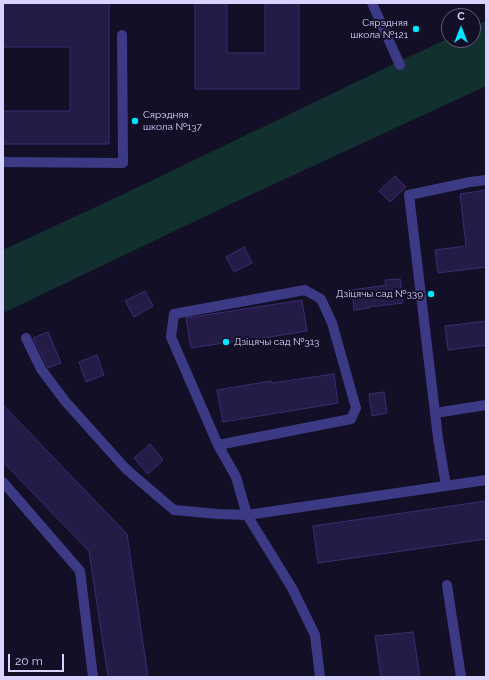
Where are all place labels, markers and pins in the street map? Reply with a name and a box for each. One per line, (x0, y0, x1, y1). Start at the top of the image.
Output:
place label: Сярэдняя школа №121 (350, 17, 408, 40)
marker: Сярэдняя школа №121 (411, 24, 421, 34)
place label: Сярэдняя школа №137 (143, 109, 202, 132)
marker: Сярэдняя школа №137 (130, 116, 140, 126)
place label: Дзіцячы сад №339 (336, 288, 423, 300)
marker: Дзіцячы сад №339 (426, 289, 436, 299)
place label: Дзіцячы сад №313 (234, 336, 319, 348)
marker: Дзіцячы сад №313 (221, 337, 231, 347)

